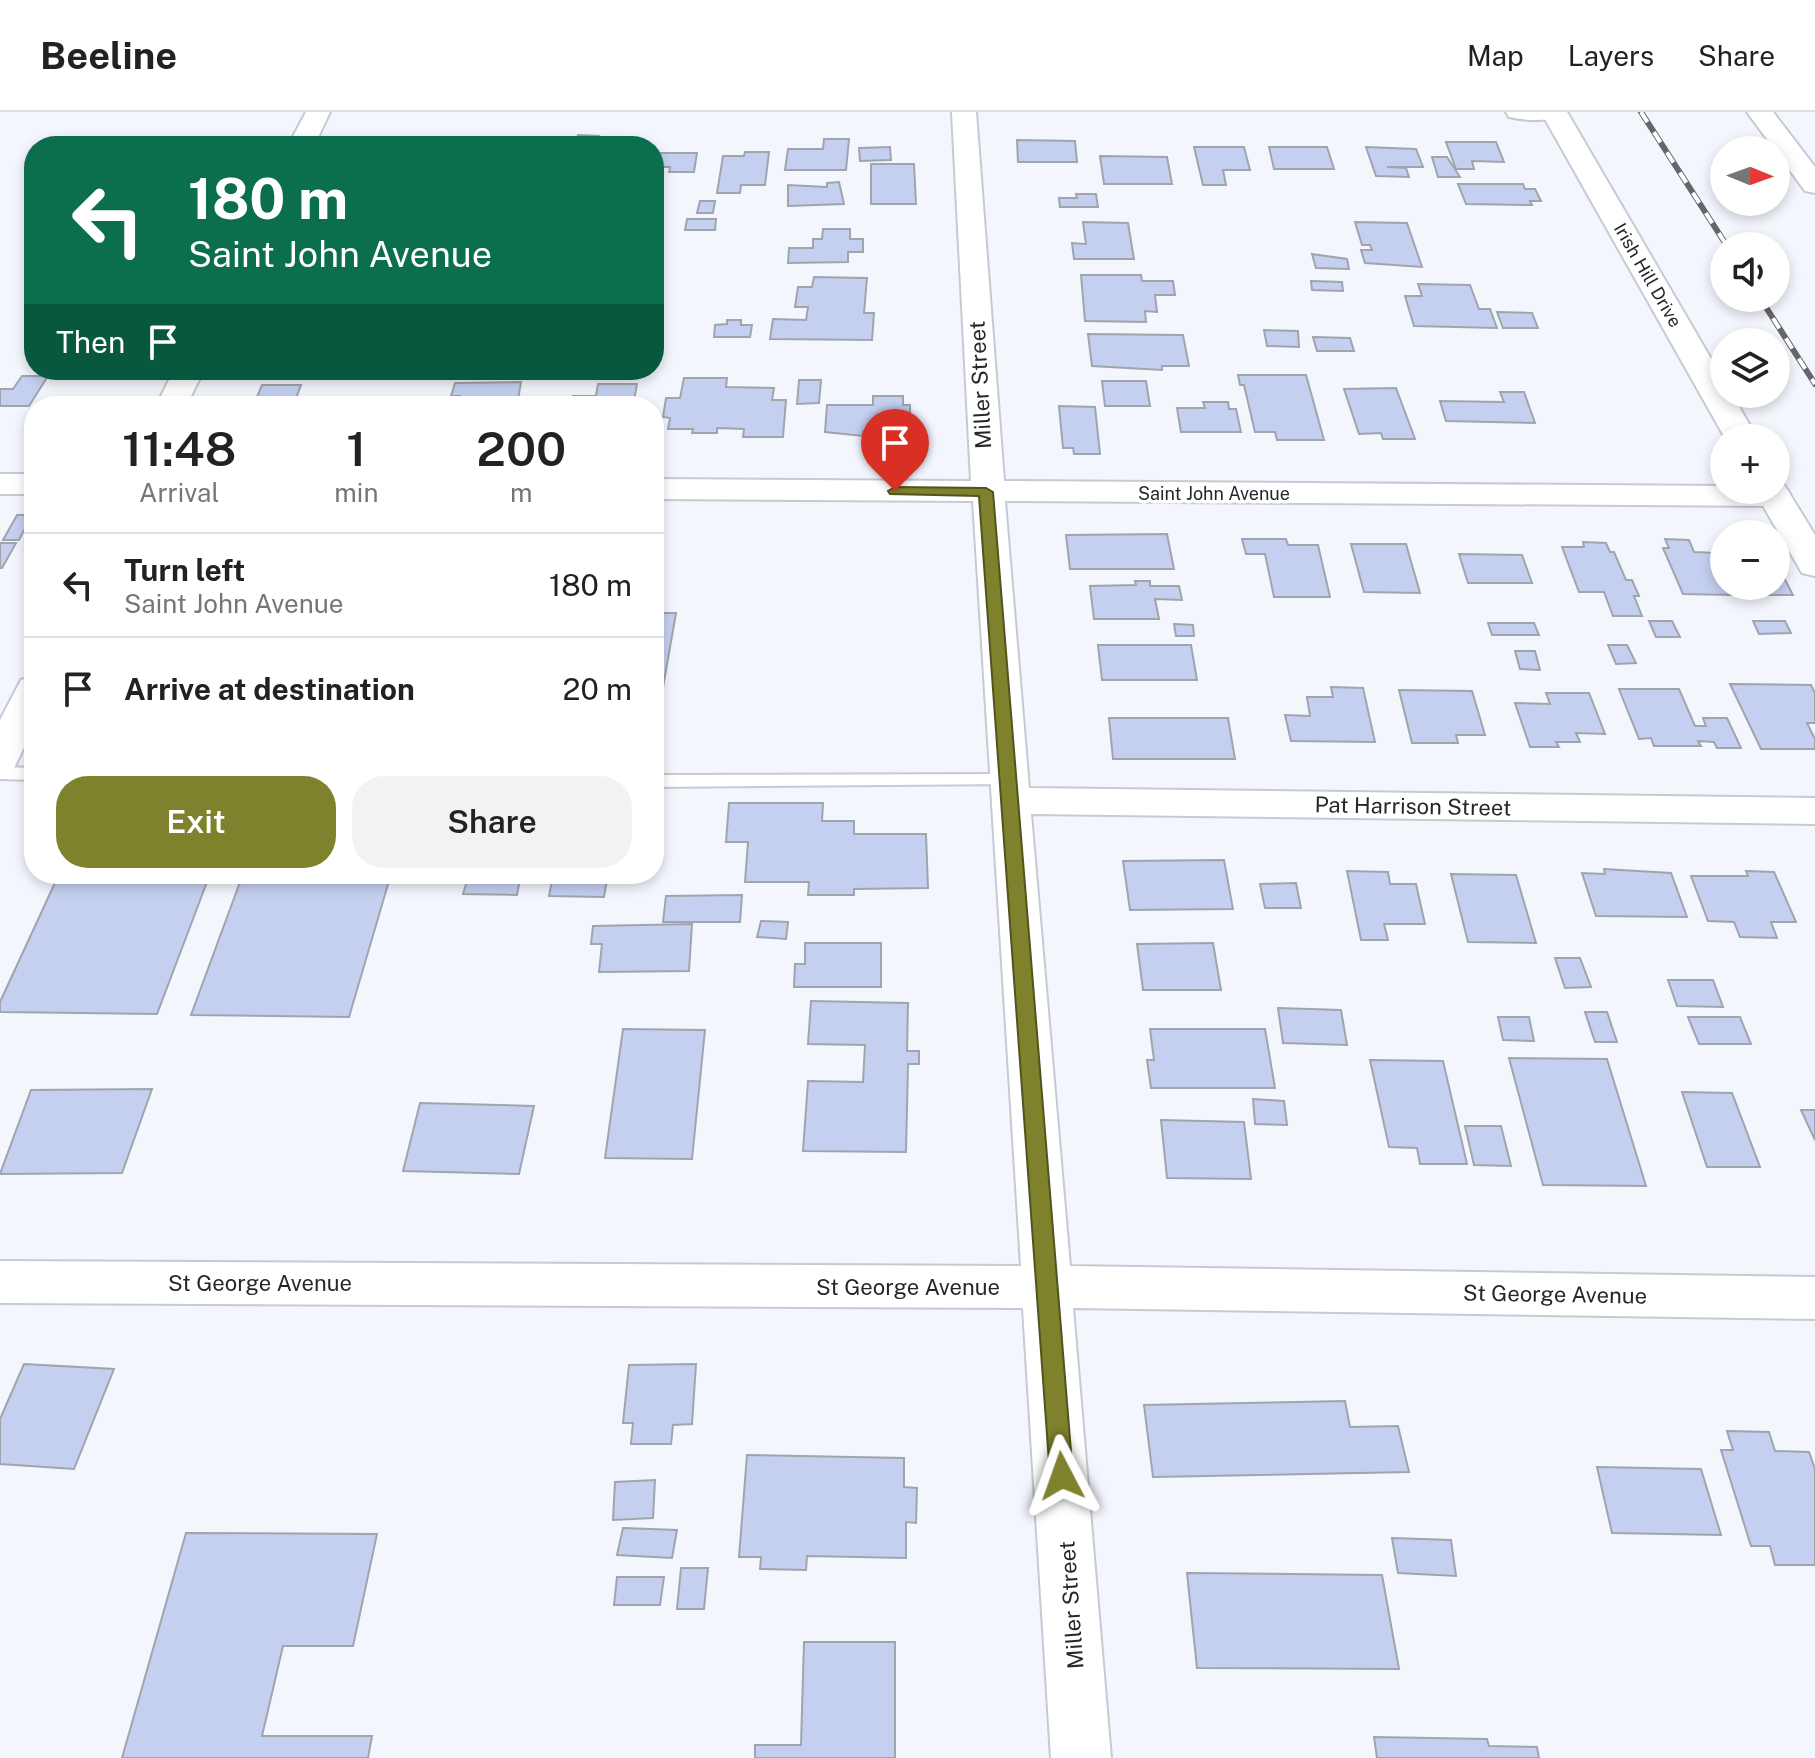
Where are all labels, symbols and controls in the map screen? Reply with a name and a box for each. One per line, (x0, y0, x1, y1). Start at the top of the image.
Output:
text: Beeline (40, 33, 177, 78)
text: Map (1467, 39, 1524, 72)
text: Layers (1568, 39, 1654, 72)
text: Share (1698, 39, 1775, 72)
north arrow (1710, 136, 1790, 216)
map controls (1710, 136, 1790, 600)
text: 180 m (188, 166, 348, 232)
icon: left (56, 168, 160, 272)
street label: Irish Hill Drive (1610, 219, 1686, 331)
button: sound (1710, 232, 1790, 312)
text: Saint John Avenue (188, 233, 492, 275)
icon: arrive (141, 320, 185, 364)
street label: Miller Street (964, 320, 996, 450)
text: Then (56, 324, 125, 360)
button: layers (1710, 328, 1790, 408)
pin (861, 409, 929, 491)
text: 11:48 (122, 420, 236, 477)
text: 1 (346, 420, 366, 477)
text: 200 (476, 420, 566, 477)
icon: arrive (873, 421, 917, 465)
button: + (1710, 424, 1790, 504)
text: Arrival (139, 477, 219, 508)
text: min (334, 477, 378, 508)
text: m (510, 477, 532, 508)
street label: Saint John Avenue (1138, 483, 1290, 504)
button: − (1710, 520, 1790, 600)
text: Turn left (124, 552, 245, 588)
icon: left (56, 563, 100, 607)
text: 180 m (549, 567, 632, 603)
text: Saint John Avenue (124, 588, 344, 619)
icon: arrive (56, 667, 100, 711)
text: Arrive at destination (124, 671, 415, 707)
text: 20 m (563, 671, 632, 707)
button: Exit (56, 776, 336, 868)
button: Share (352, 776, 632, 868)
street label: Pat Harrison Street (1314, 791, 1512, 821)
street label: St George Avenue (168, 1270, 352, 1296)
street label: St George Avenue (816, 1274, 1000, 1300)
street label: St George Avenue (1463, 1279, 1647, 1309)
position arrow (1020, 1434, 1104, 1518)
street label: Miller Street (1054, 1540, 1088, 1670)

